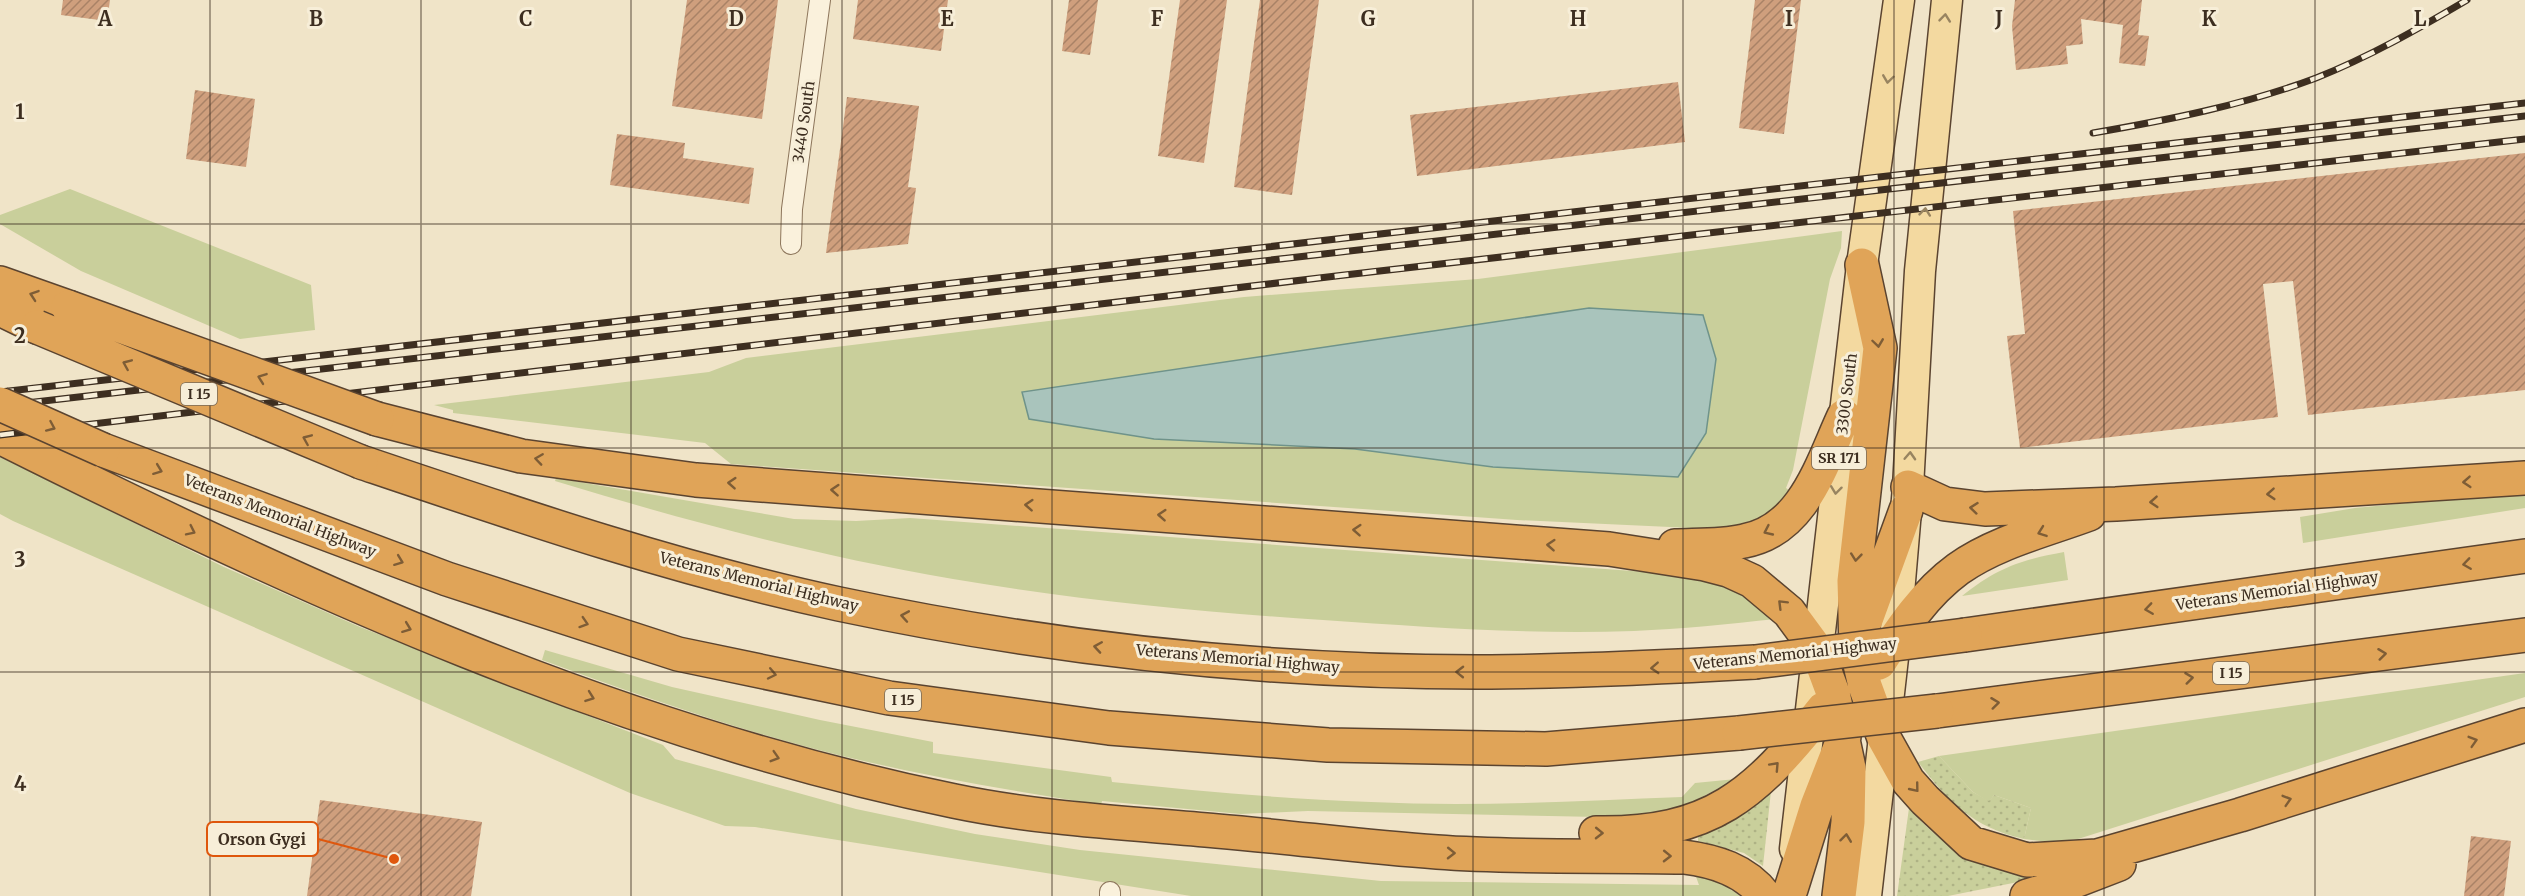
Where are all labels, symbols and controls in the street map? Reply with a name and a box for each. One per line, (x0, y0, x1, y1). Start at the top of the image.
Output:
text: A (97, 6, 113, 31)
text: B (309, 6, 323, 31)
text: C (519, 6, 533, 31)
text: D (728, 6, 744, 31)
text: E (940, 6, 954, 31)
text: F (1151, 6, 1164, 31)
text: G (1361, 6, 1376, 31)
text: H (1570, 6, 1586, 31)
text: I (1785, 6, 1793, 31)
text: J (1994, 6, 2003, 31)
text: K (2202, 6, 2217, 31)
text: L (2414, 6, 2427, 31)
one-way arrow (1938, 14, 1951, 23)
one-way arrow (1882, 74, 1894, 83)
street label: 3440 South (788, 80, 819, 164)
text: 1 (15, 99, 25, 124)
one-way arrow (1918, 208, 1931, 217)
one-way arrow (29, 290, 40, 303)
text: 2 (14, 323, 26, 348)
one-way arrow (1871, 338, 1884, 348)
street label: 3300 South (1832, 352, 1861, 436)
one-way arrow (122, 359, 133, 371)
one-way arrow (258, 372, 268, 385)
road number: I 15 (181, 383, 217, 405)
one-way arrow (45, 419, 56, 431)
one-way arrow (302, 434, 313, 446)
road number: SR 171 (1812, 447, 1866, 469)
one-way arrow (1903, 451, 1916, 460)
one-way arrow (534, 453, 543, 465)
one-way arrow (151, 463, 162, 475)
street label: Veterans Memorial Highway (181, 470, 379, 561)
one-way arrow (2462, 475, 2471, 488)
one-way arrow (728, 476, 737, 489)
one-way arrow (830, 484, 839, 497)
one-way arrow (1830, 485, 1843, 495)
one-way arrow (2266, 488, 2275, 501)
one-way arrow (2149, 495, 2158, 508)
one-way arrow (1025, 499, 1034, 512)
one-way arrow (1969, 502, 1978, 514)
one-way arrow (1158, 509, 1167, 522)
one-way arrow (185, 524, 196, 535)
one-way arrow (1352, 524, 1361, 537)
one-way arrow (1763, 524, 1774, 536)
one-way arrow (2037, 524, 2048, 537)
one-way arrow (1546, 539, 1555, 552)
text: 3 (14, 547, 26, 572)
street label: Veterans Memorial Highway (657, 547, 861, 615)
one-way arrow (1850, 553, 1863, 562)
one-way arrow (393, 554, 404, 566)
one-way arrow (2462, 557, 2472, 570)
street label: Veterans Memorial Highway (2174, 567, 2380, 614)
one-way arrow (1778, 601, 1789, 612)
one-way arrow (2145, 602, 2154, 614)
one-way arrow (901, 610, 911, 623)
one-way arrow (578, 616, 589, 628)
one-way arrow (401, 621, 412, 633)
street label: Veterans Memorial Highway (1691, 633, 1898, 674)
street label: Veterans Memorial Highway (1135, 640, 1341, 677)
one-way arrow (1093, 641, 1102, 653)
one-way arrow (2378, 648, 2387, 660)
one-way arrow (1650, 661, 1659, 674)
road number: I 15 (2213, 662, 2249, 684)
one-way arrow (1455, 665, 1464, 678)
one-way arrow (767, 666, 777, 679)
one-way arrow (2184, 673, 2193, 685)
road number: I 15 (885, 689, 921, 711)
one-way arrow (584, 690, 595, 702)
one-way arrow (1991, 698, 2000, 710)
one-way arrow (2467, 736, 2478, 748)
one-way arrow (769, 750, 780, 762)
one-way arrow (1768, 762, 1779, 773)
text: 4 (14, 771, 27, 796)
one-way arrow (1907, 781, 1918, 792)
one-way arrow (2281, 795, 2292, 807)
callout: Orson Gygi (207, 822, 318, 856)
one-way arrow (1594, 827, 1603, 839)
text: Orson Gygi (218, 829, 306, 849)
one-way arrow (1839, 833, 1852, 842)
one-way arrow (1447, 847, 1456, 859)
one-way arrow (1663, 850, 1672, 863)

